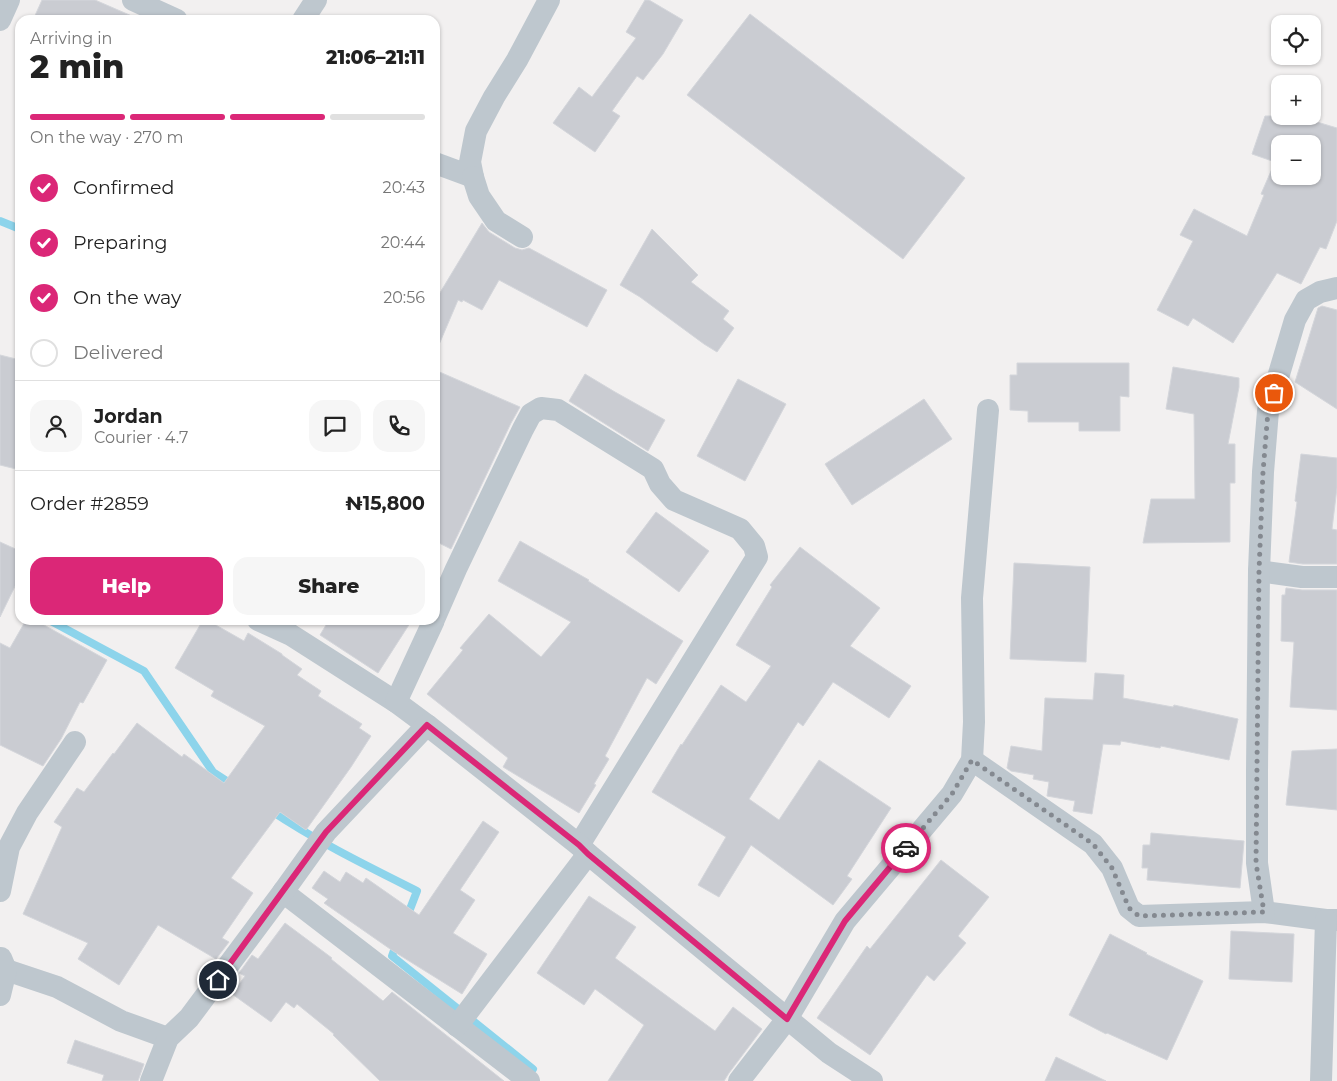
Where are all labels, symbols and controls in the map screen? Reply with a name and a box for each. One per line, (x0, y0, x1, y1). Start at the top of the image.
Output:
map controls (1271, 15, 1321, 185)
button: locate (1271, 15, 1321, 65)
text: Arriving in (30, 29, 112, 48)
text: 21:06–21:11 (326, 46, 425, 69)
text: 2 min (30, 47, 124, 86)
button: + (1271, 75, 1321, 125)
text: On the way · 270 m (30, 128, 184, 147)
button: − (1271, 135, 1321, 185)
icon: check (30, 174, 58, 202)
text: Confirmed (73, 176, 174, 199)
text: 20:43 (383, 178, 425, 197)
icon: check (30, 229, 58, 257)
text: Preparing (73, 231, 168, 254)
text: 20:44 (381, 233, 425, 252)
icon: check (30, 284, 58, 312)
text: On the way (73, 286, 181, 309)
text: 20:56 (383, 288, 425, 307)
text: Delivered (73, 341, 164, 364)
pin (1253, 372, 1295, 414)
icon: bag (1260, 379, 1288, 407)
button: person (30, 400, 82, 452)
button: chat (309, 400, 361, 452)
button: phone (373, 400, 425, 452)
text: Jordan (94, 405, 163, 428)
text: Courier · 4.7 (94, 428, 188, 447)
text: Order #2859 (30, 492, 149, 515)
text: ₦15,800 (346, 492, 425, 515)
button: Help (30, 557, 223, 615)
button: Share (233, 557, 425, 615)
courier (881, 823, 931, 873)
icon: car (892, 834, 920, 862)
pin (197, 959, 239, 1001)
icon: home (204, 966, 232, 994)

